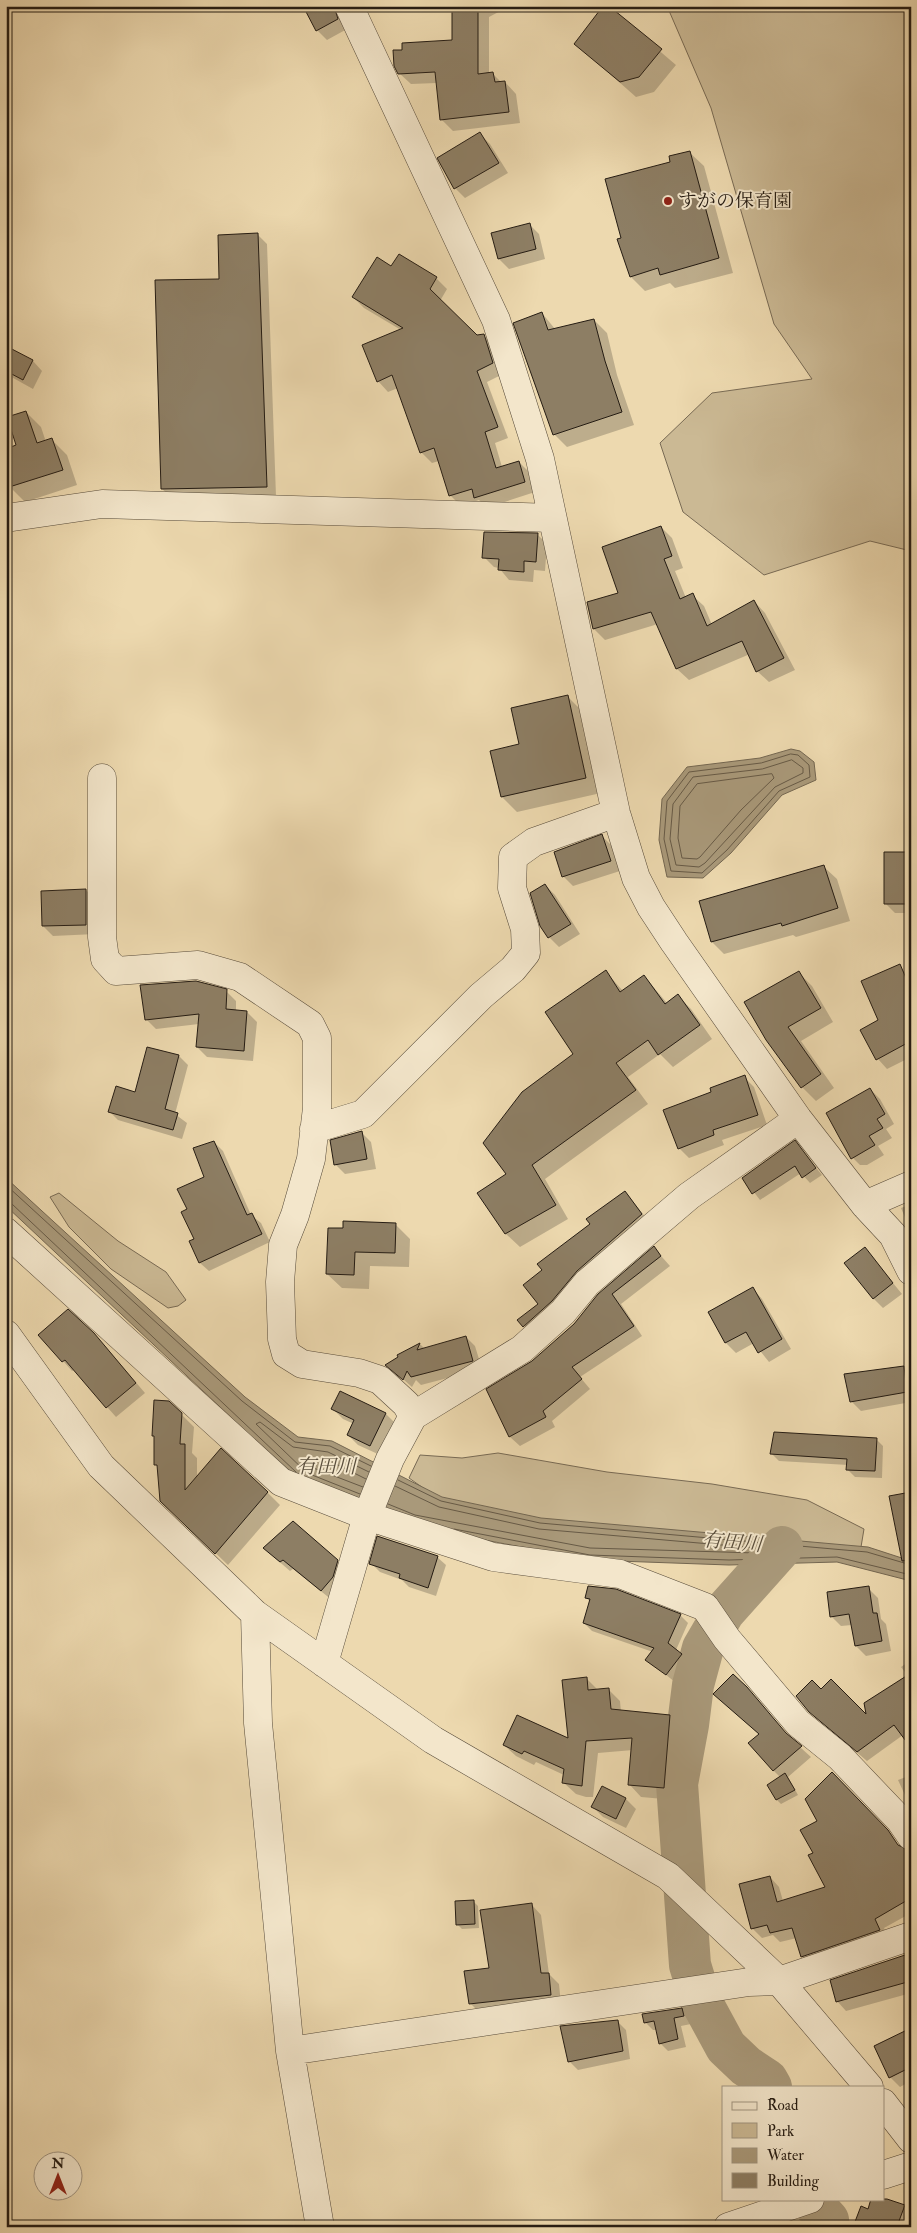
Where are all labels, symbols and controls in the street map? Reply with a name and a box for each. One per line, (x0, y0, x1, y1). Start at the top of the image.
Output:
place label: すがの保育園 (678, 189, 792, 213)
marker: すがの保育園 (662, 195, 674, 207)
water label: 有田川 (296, 1454, 358, 1479)
water label: 有田川 (701, 1527, 765, 1557)
legend (722, 2086, 884, 2200)
text: Road (767, 2096, 799, 2115)
text: Park (767, 2122, 794, 2141)
text: Water (766, 2146, 804, 2165)
north arrow (32, 2150, 82, 2200)
text: N (51, 2155, 65, 2172)
text: Building (767, 2172, 819, 2191)

